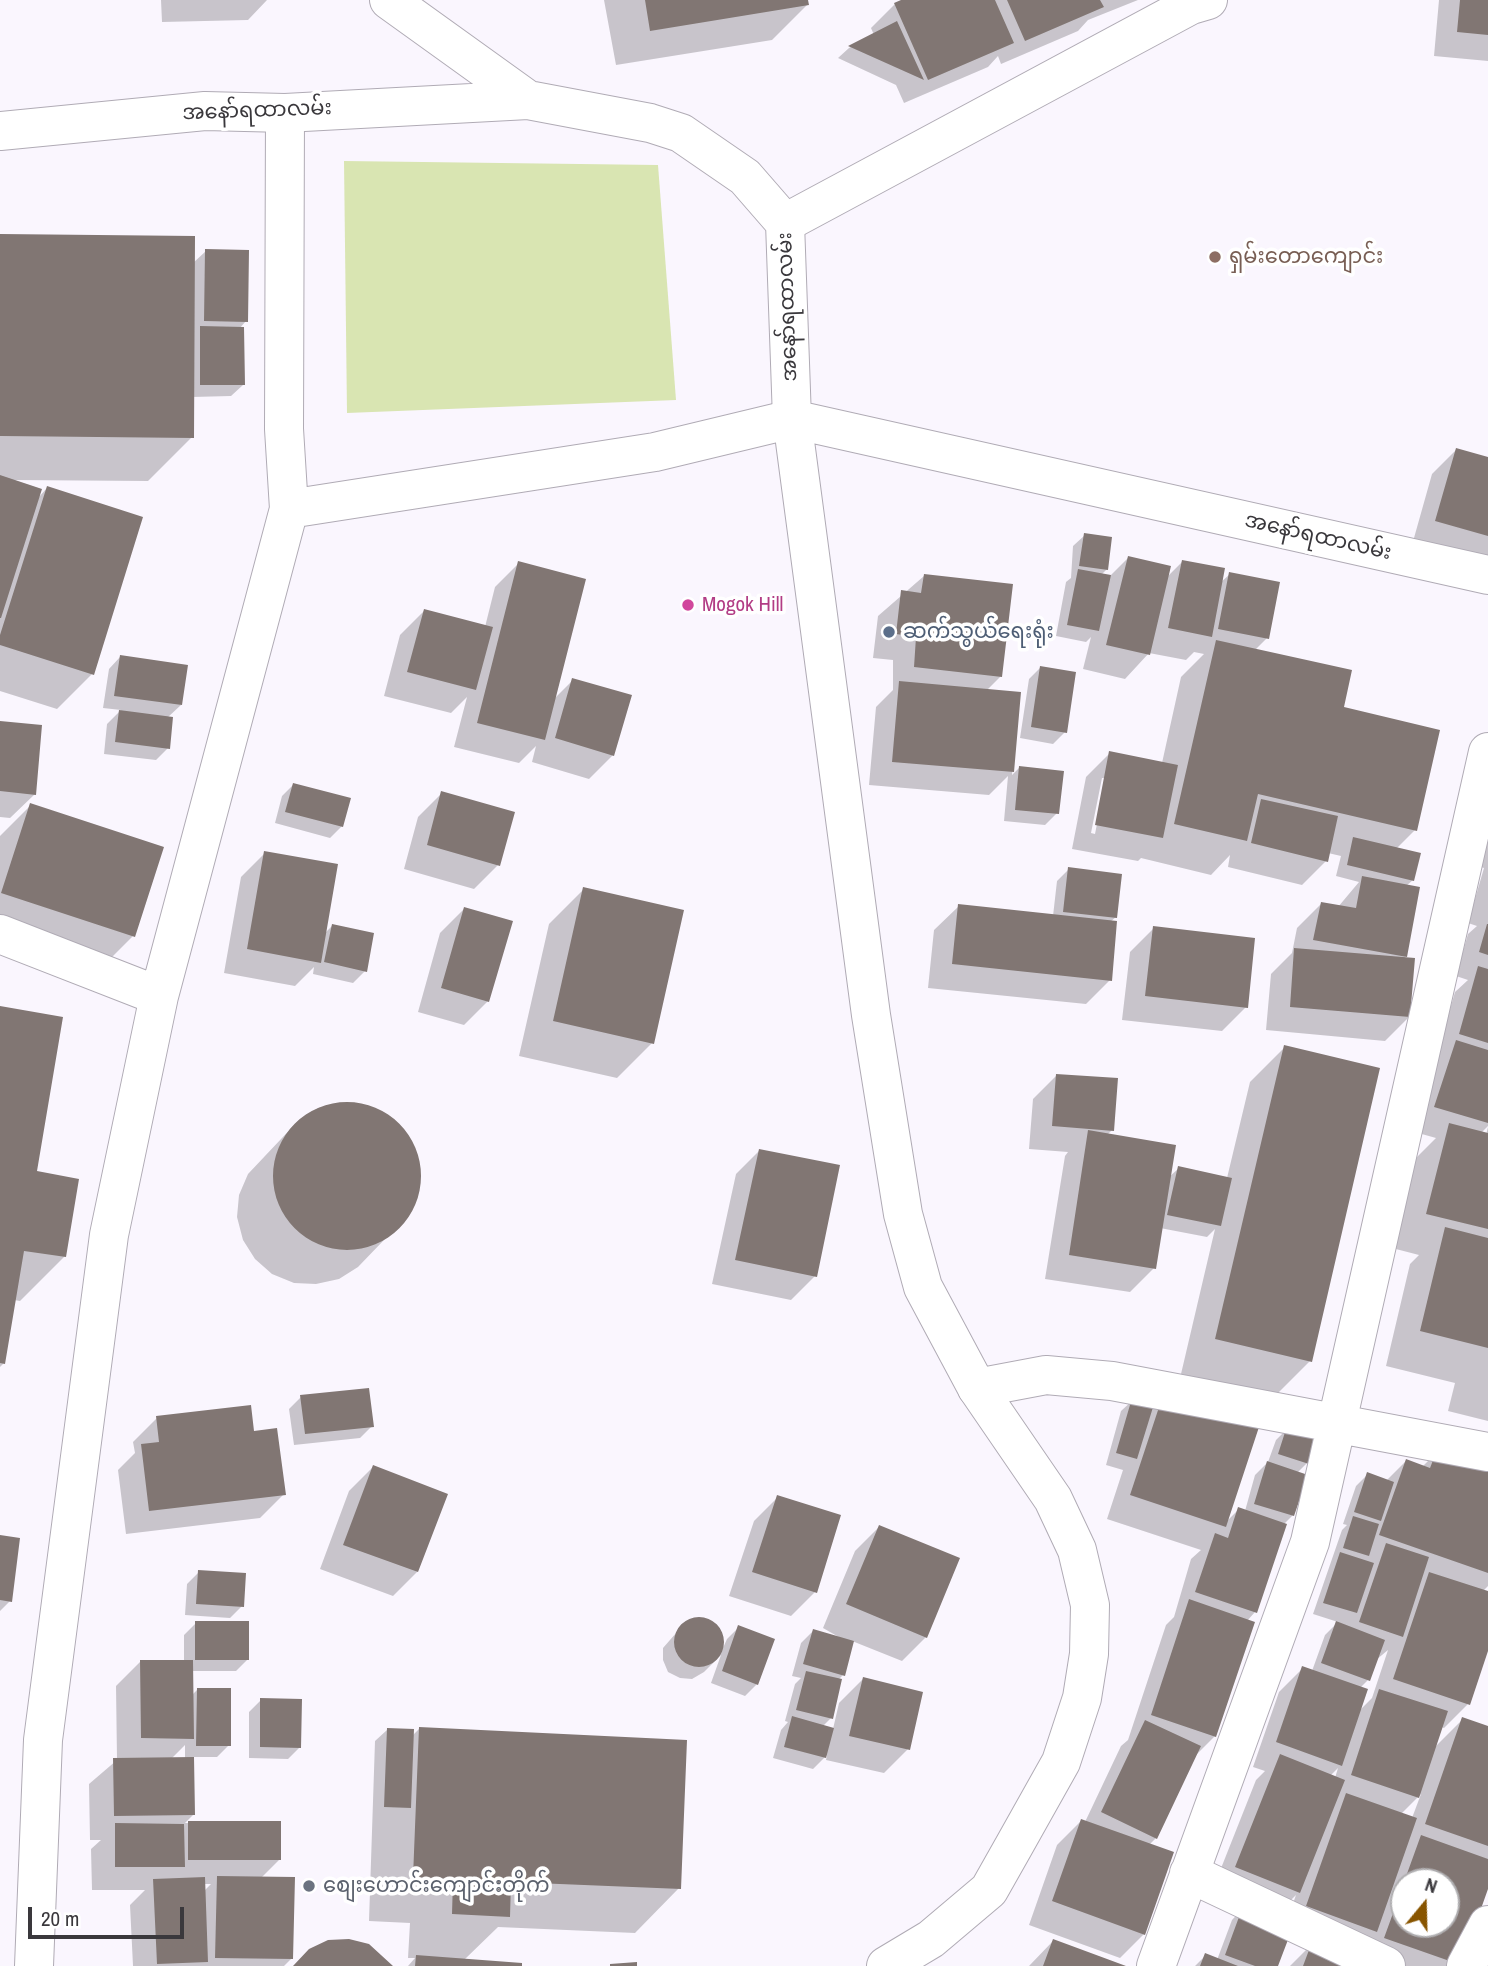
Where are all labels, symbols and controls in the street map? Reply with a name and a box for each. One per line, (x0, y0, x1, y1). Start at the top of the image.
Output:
street label: အ‌နော်‌ရထာလမ်း (182, 96, 332, 126)
street label: အ‌နော်‌ရထာလမ်း (773, 232, 803, 382)
place label: ရှမ်းတောကျောင်း (1229, 244, 1383, 270)
marker: ရှမ်းတောကျောင်း (1207, 249, 1223, 265)
street label: အ‌နော်‌ရထာလမ်း (1242, 508, 1394, 566)
place label: Mogok Hill (702, 592, 783, 618)
marker: Mogok Hill (680, 597, 696, 613)
place label: ဆက်သွယ်ရေးရုံး (903, 619, 1054, 645)
marker: ဆက်သွယ်ရေးရုံး (881, 624, 897, 640)
north arrow (1390, 1868, 1460, 1938)
text: N (1422, 1871, 1441, 1899)
place label: စျေးဟောင်းကျောင်းတိုက် (323, 1873, 550, 1899)
marker: စျေးဟောင်းကျောင်းတိုက် (301, 1878, 317, 1894)
scale bar (32, 1892, 187, 1936)
text: 20 m (41, 1904, 79, 1933)

